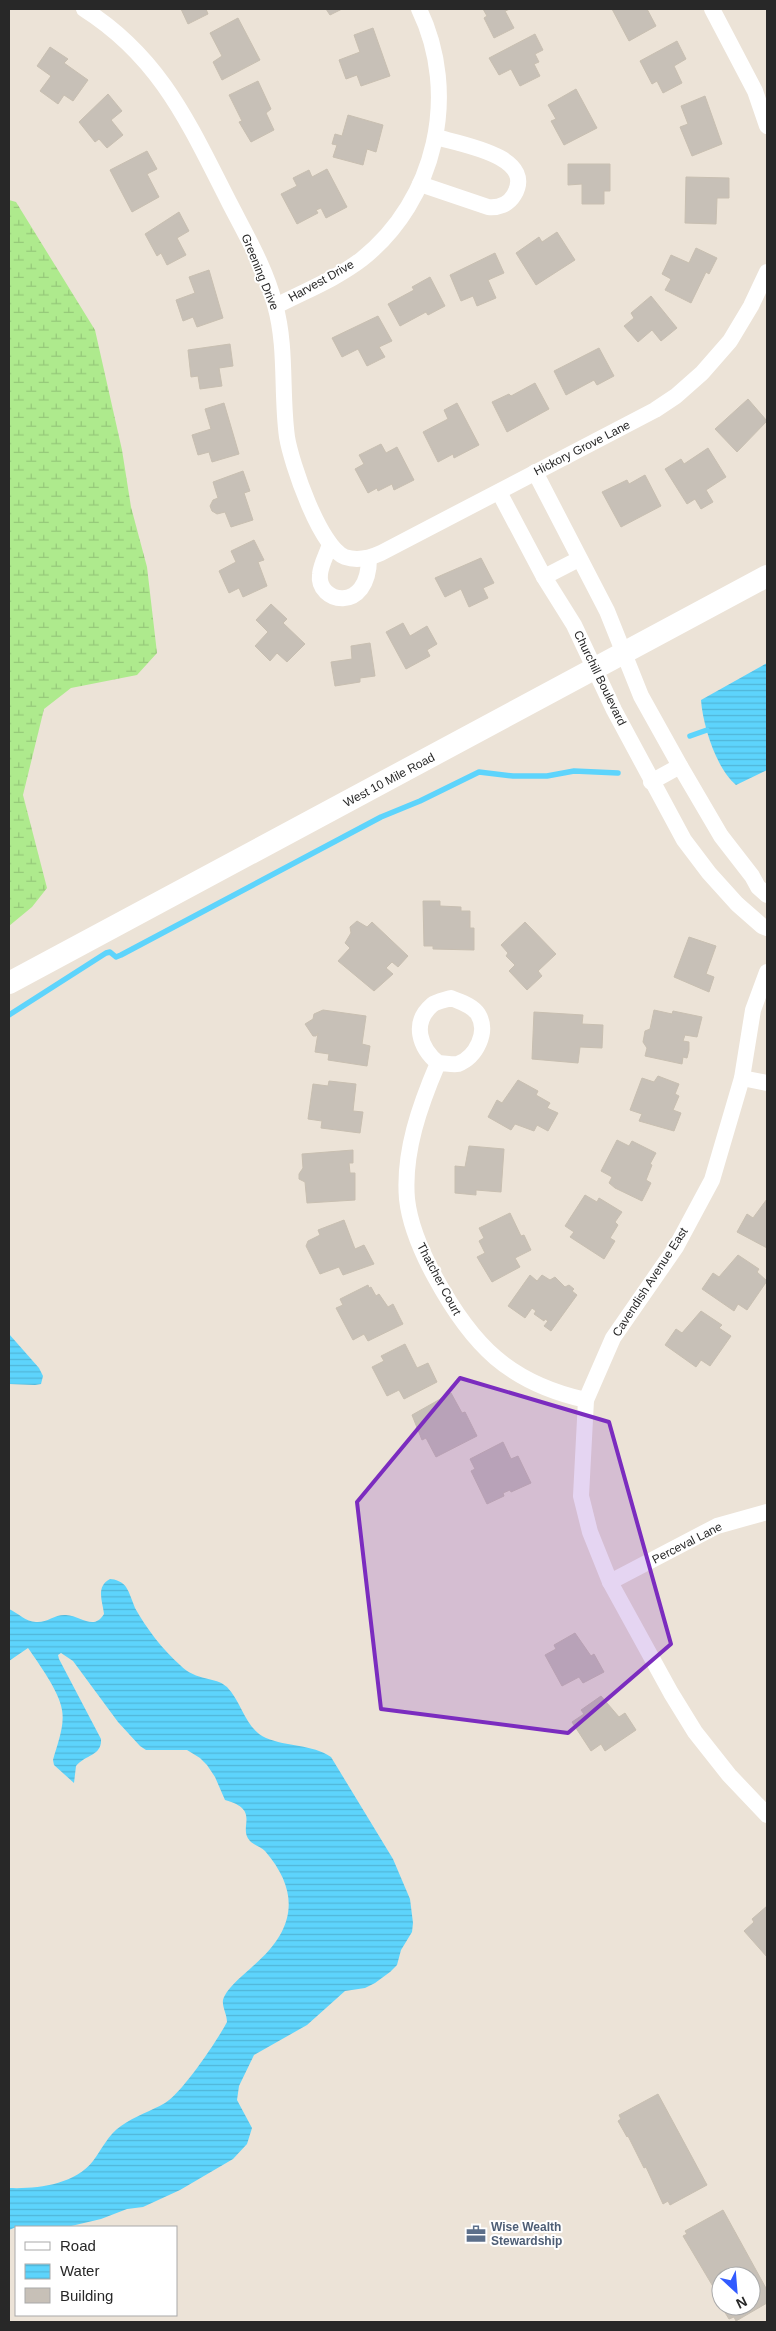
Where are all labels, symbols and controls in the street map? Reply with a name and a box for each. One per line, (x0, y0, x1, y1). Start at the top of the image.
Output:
street label: Greening Drive (238, 232, 282, 312)
street label: Harvest Drive (286, 257, 356, 305)
street label: Hickory Grove Lane (532, 418, 633, 478)
street label: Churchill Boulevard (571, 628, 629, 728)
street label: West 10 Mile Road (341, 750, 437, 810)
street label: Cavendish Avenue East (609, 1224, 691, 1339)
street label: Thatcher Court (414, 1240, 464, 1318)
street label: Perceval Lane (650, 1519, 725, 1567)
place label: Wise Wealth Stewardship (491, 2220, 562, 2248)
office icon: Wise Wealth Stewardship (465, 2223, 487, 2245)
legend (15, 2226, 178, 2316)
text: Road (60, 2237, 96, 2254)
text: Water (60, 2262, 99, 2279)
north arrow (711, 2266, 761, 2316)
text: Building (60, 2287, 113, 2304)
text: N (734, 2293, 750, 2312)

